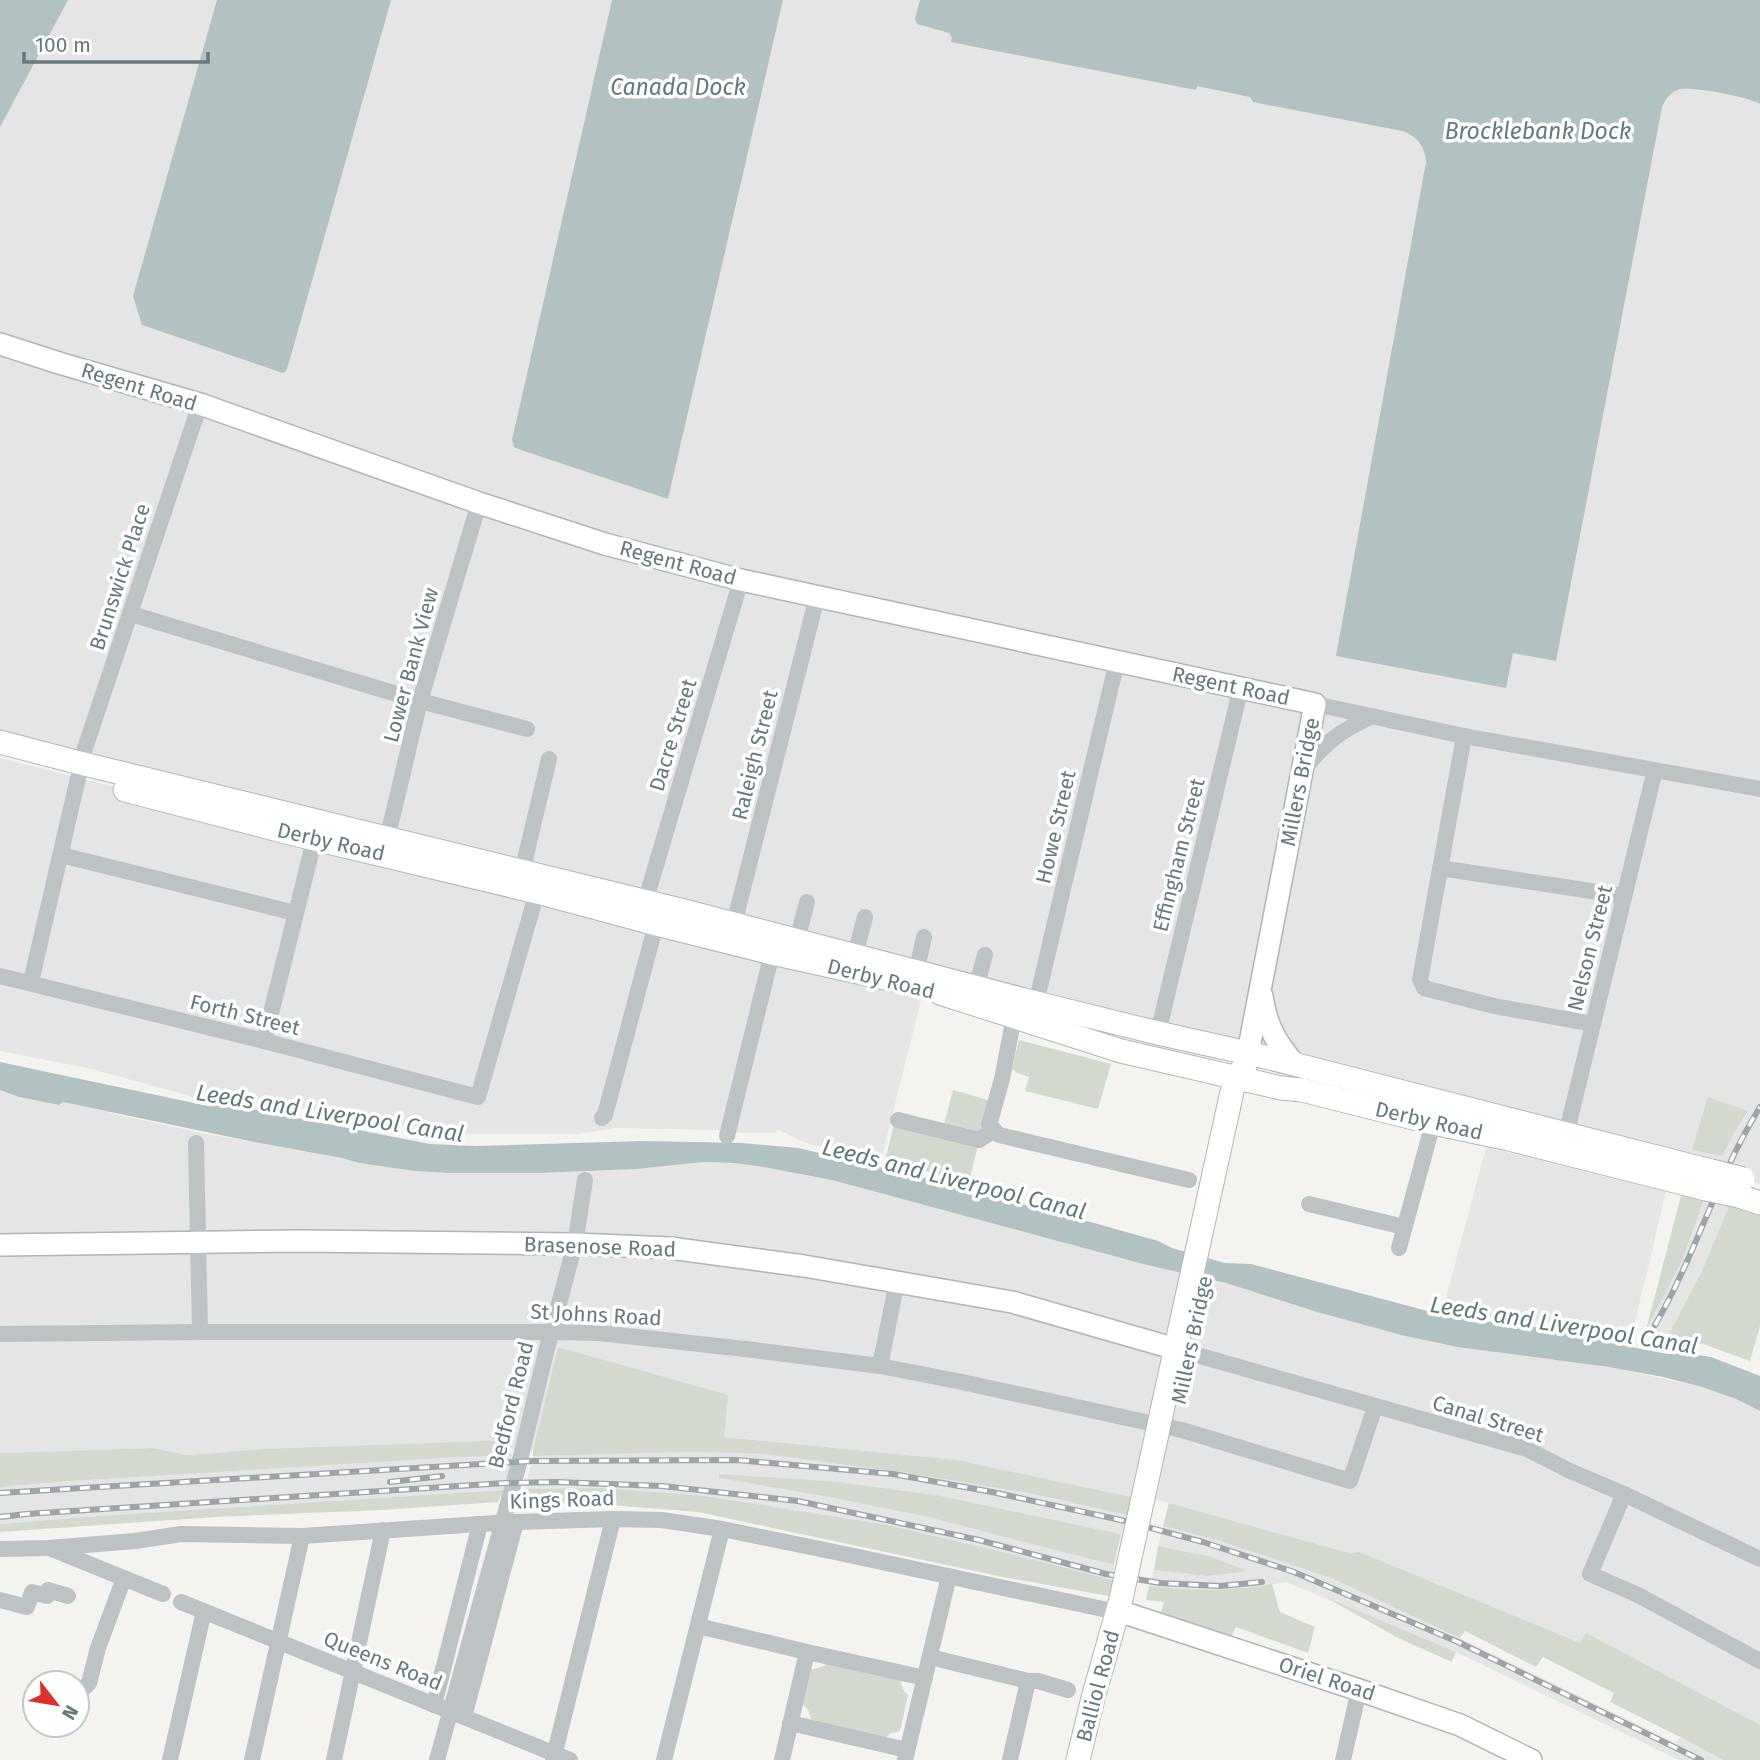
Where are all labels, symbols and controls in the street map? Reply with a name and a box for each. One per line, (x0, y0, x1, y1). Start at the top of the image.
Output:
scale bar (24, 21, 208, 65)
text: 100 m (35, 32, 91, 58)
water label: Canada Dock (610, 73, 746, 101)
water label: Brocklebank Dock (1445, 117, 1631, 145)
street label: Regent Road (78, 357, 200, 417)
street label: Brunswick Place (84, 500, 156, 654)
street label: Regent Road (617, 535, 739, 591)
street label: Lower Bank View (378, 585, 444, 745)
street label: Regent Road (1170, 661, 1292, 711)
street label: Dacre Street (644, 675, 703, 794)
street label: Raleigh Street (726, 687, 784, 823)
street label: Millers Bridge (1275, 715, 1325, 849)
street label: Howe Street (1030, 767, 1082, 886)
street label: Effingham Street (1147, 775, 1211, 935)
street label: Derby Road (275, 817, 387, 867)
street label: Nelson Street (1562, 882, 1618, 1014)
street label: Derby Road (825, 953, 937, 1005)
street label: Forth Street (187, 989, 303, 1041)
water label: Leeds and Liverpool Canal (194, 1078, 466, 1148)
street label: Derby Road (1373, 1096, 1485, 1146)
water label: Leeds and Liverpool Canal (819, 1133, 1089, 1225)
street label: Brasenose Road (523, 1231, 677, 1263)
street label: Millers Bridge (1166, 1273, 1218, 1407)
water label: Leeds and Liverpool Canal (1428, 1290, 1700, 1360)
street label: St Johns Road (530, 1299, 662, 1331)
street label: Bedford Road (483, 1339, 539, 1471)
street label: Canal Street (1429, 1390, 1547, 1448)
street label: Kings Road (509, 1485, 615, 1515)
street label: Queens Road (320, 1625, 446, 1697)
street label: Balliol Road (1071, 1627, 1125, 1745)
street label: Oriel Road (1275, 1651, 1379, 1707)
north arrow (21, 1669, 91, 1739)
text: N (57, 1701, 83, 1724)

